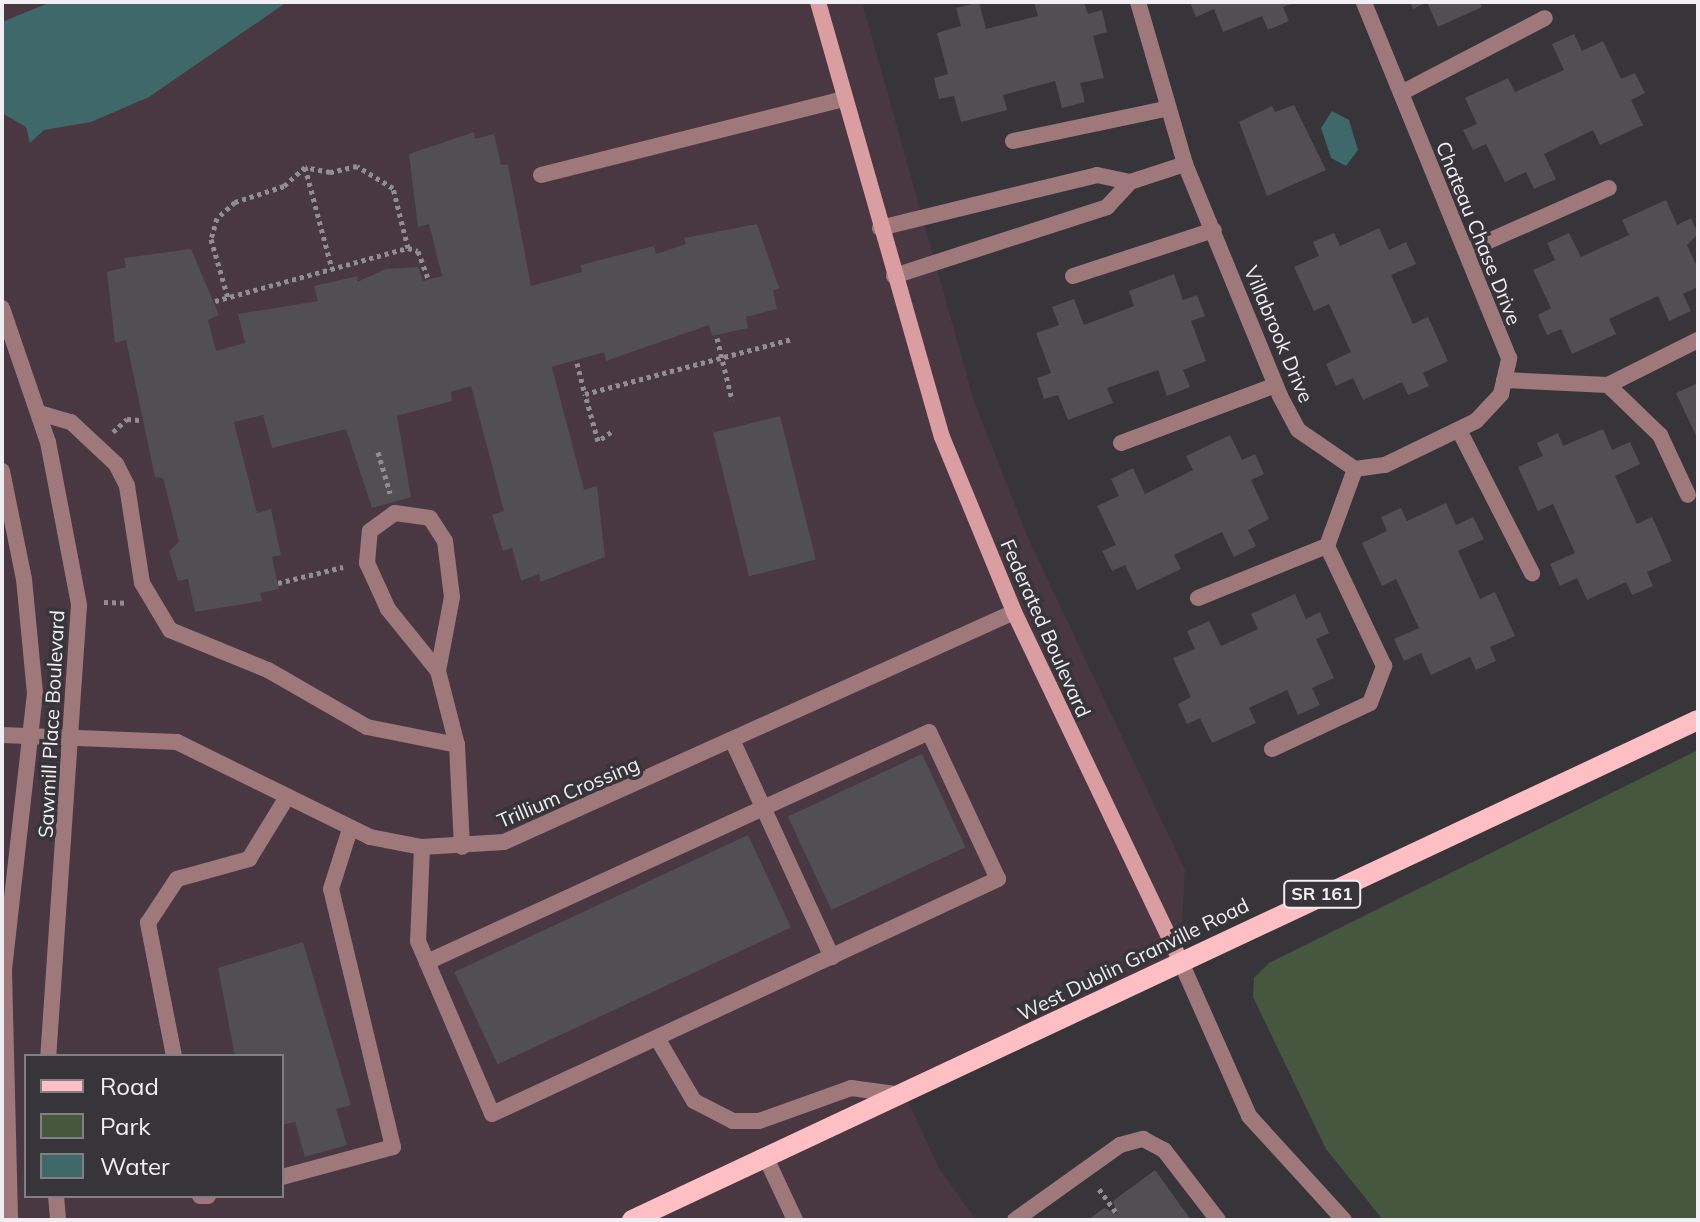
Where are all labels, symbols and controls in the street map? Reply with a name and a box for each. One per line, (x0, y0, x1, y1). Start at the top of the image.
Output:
street label: Chateau Chase Drive (1431, 138, 1527, 328)
street label: Villabrook Drive (1239, 262, 1319, 406)
street label: Federated Boulevard (996, 535, 1096, 721)
street label: Sawmill Place Boulevard (33, 610, 69, 838)
street label: Trillium Crossing (493, 751, 643, 833)
road number: SR 161 (1282, 880, 1362, 908)
street label: West Dublin Granville Road (1013, 892, 1253, 1026)
legend (24, 1054, 284, 1198)
text: Road (100, 1071, 159, 1101)
text: Park (100, 1111, 151, 1141)
text: Water (100, 1151, 170, 1181)

